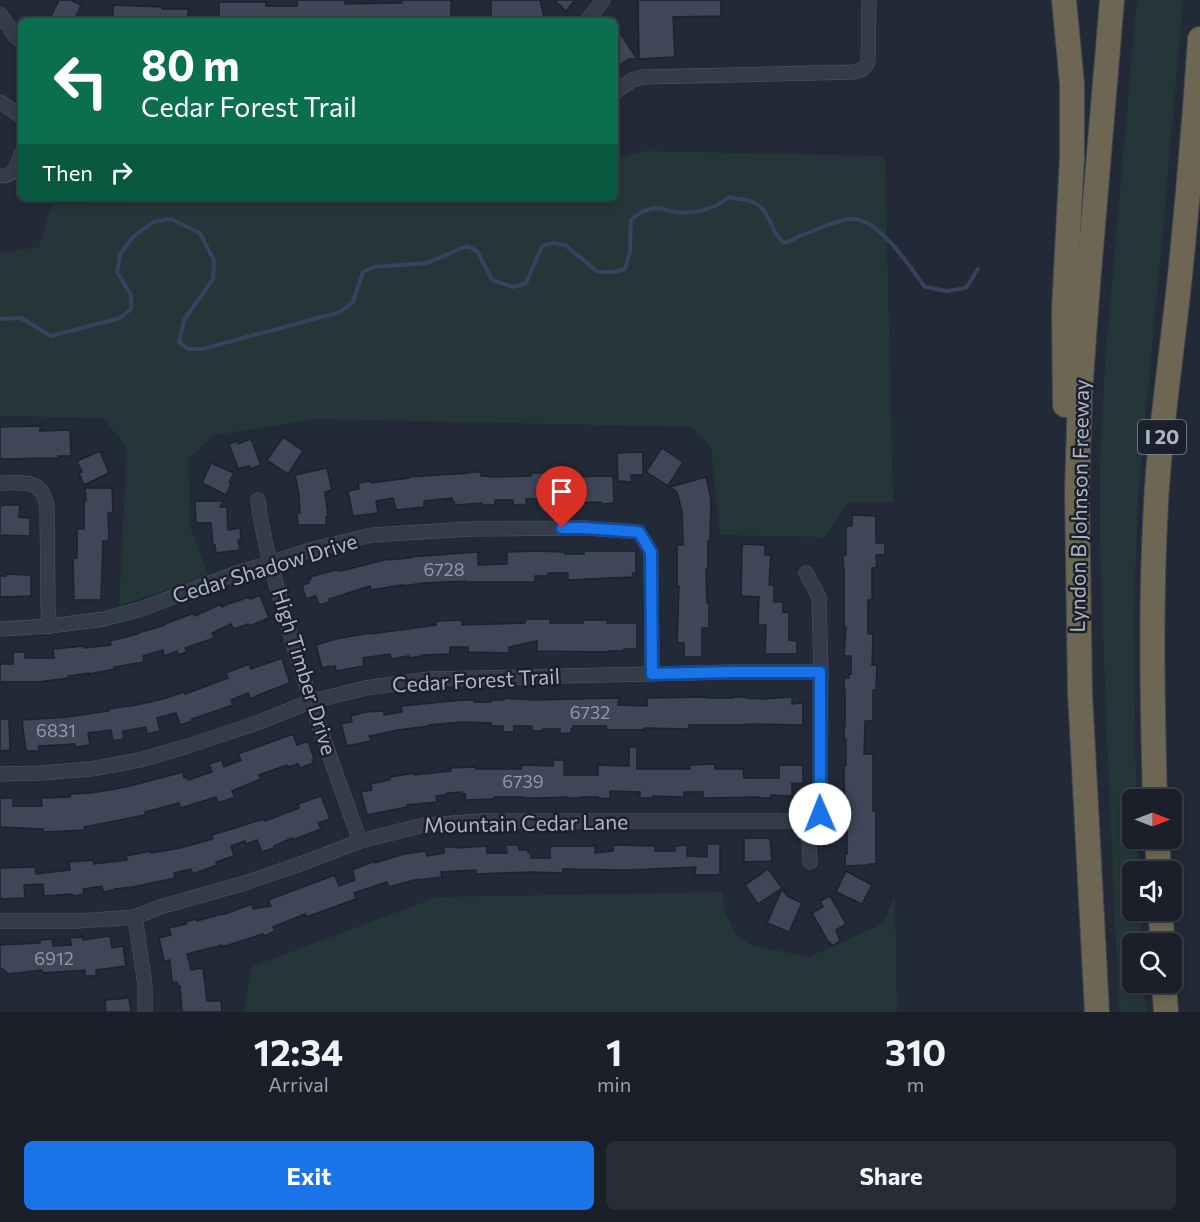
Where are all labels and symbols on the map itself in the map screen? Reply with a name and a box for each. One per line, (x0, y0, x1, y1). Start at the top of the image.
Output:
street label: Lyndon B Johnson Freeway (1064, 379, 1093, 633)
road number: I 20 (1138, 420, 1186, 454)
pin (536, 466, 587, 528)
street label: Cedar Shadow Drive (169, 528, 360, 608)
house number: 6728 (423, 558, 465, 580)
street label: High Timber Drive (268, 585, 343, 758)
street label: Cedar Forest Trail (391, 663, 560, 696)
house number: 6732 (570, 701, 610, 723)
house number: 6831 (36, 719, 76, 741)
house number: 6739 (502, 770, 544, 792)
position arrow (788, 782, 852, 846)
north arrow (1122, 789, 1182, 849)
street label: Mountain Cedar Lane (424, 808, 628, 837)
house number: 6912 (34, 947, 74, 969)

